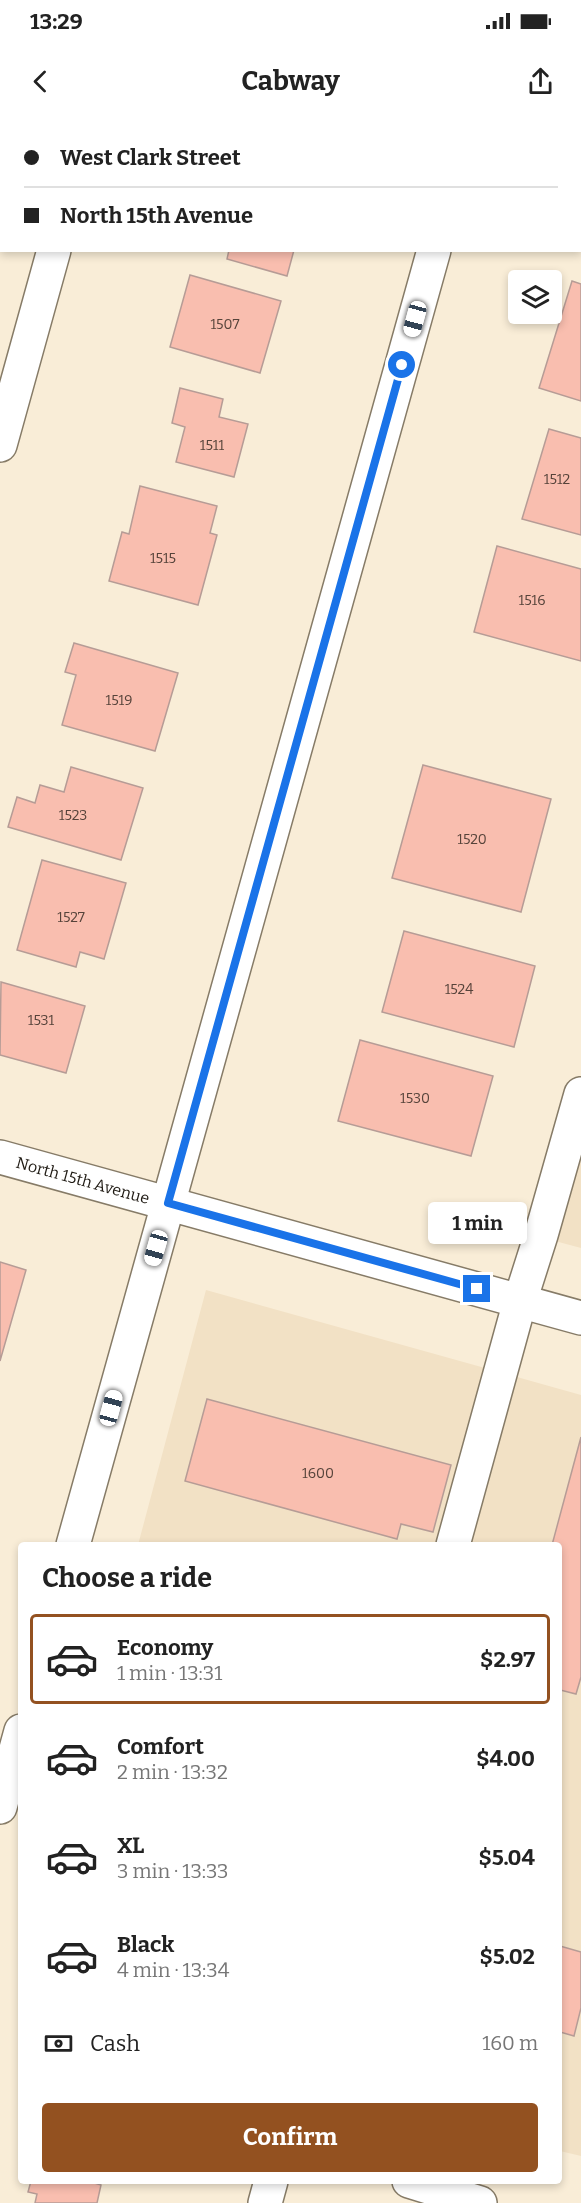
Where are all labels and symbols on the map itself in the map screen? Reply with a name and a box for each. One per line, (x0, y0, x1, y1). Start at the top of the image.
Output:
car (402, 299, 428, 339)
house number: 1507 (210, 316, 240, 333)
route start (388, 351, 415, 378)
house number: 1511 (200, 437, 224, 454)
house number: 1512 (544, 471, 570, 488)
house number: 1515 (150, 550, 176, 567)
house number: 1516 (519, 592, 545, 609)
house number: 1519 (106, 692, 132, 709)
house number: 1523 (59, 807, 87, 824)
house number: 1520 (457, 831, 487, 848)
house number: 1527 (57, 909, 85, 926)
house number: 1524 (445, 981, 473, 998)
house number: 1531 (28, 1012, 55, 1029)
house number: 1530 (400, 1090, 430, 1107)
street label: North 15th Avenue (14, 1152, 152, 1207)
callout: 1 min (428, 1202, 526, 1244)
car (142, 1228, 170, 1268)
route end (463, 1275, 490, 1302)
car (98, 1388, 124, 1428)
house number: 1600 (302, 1465, 334, 1482)

